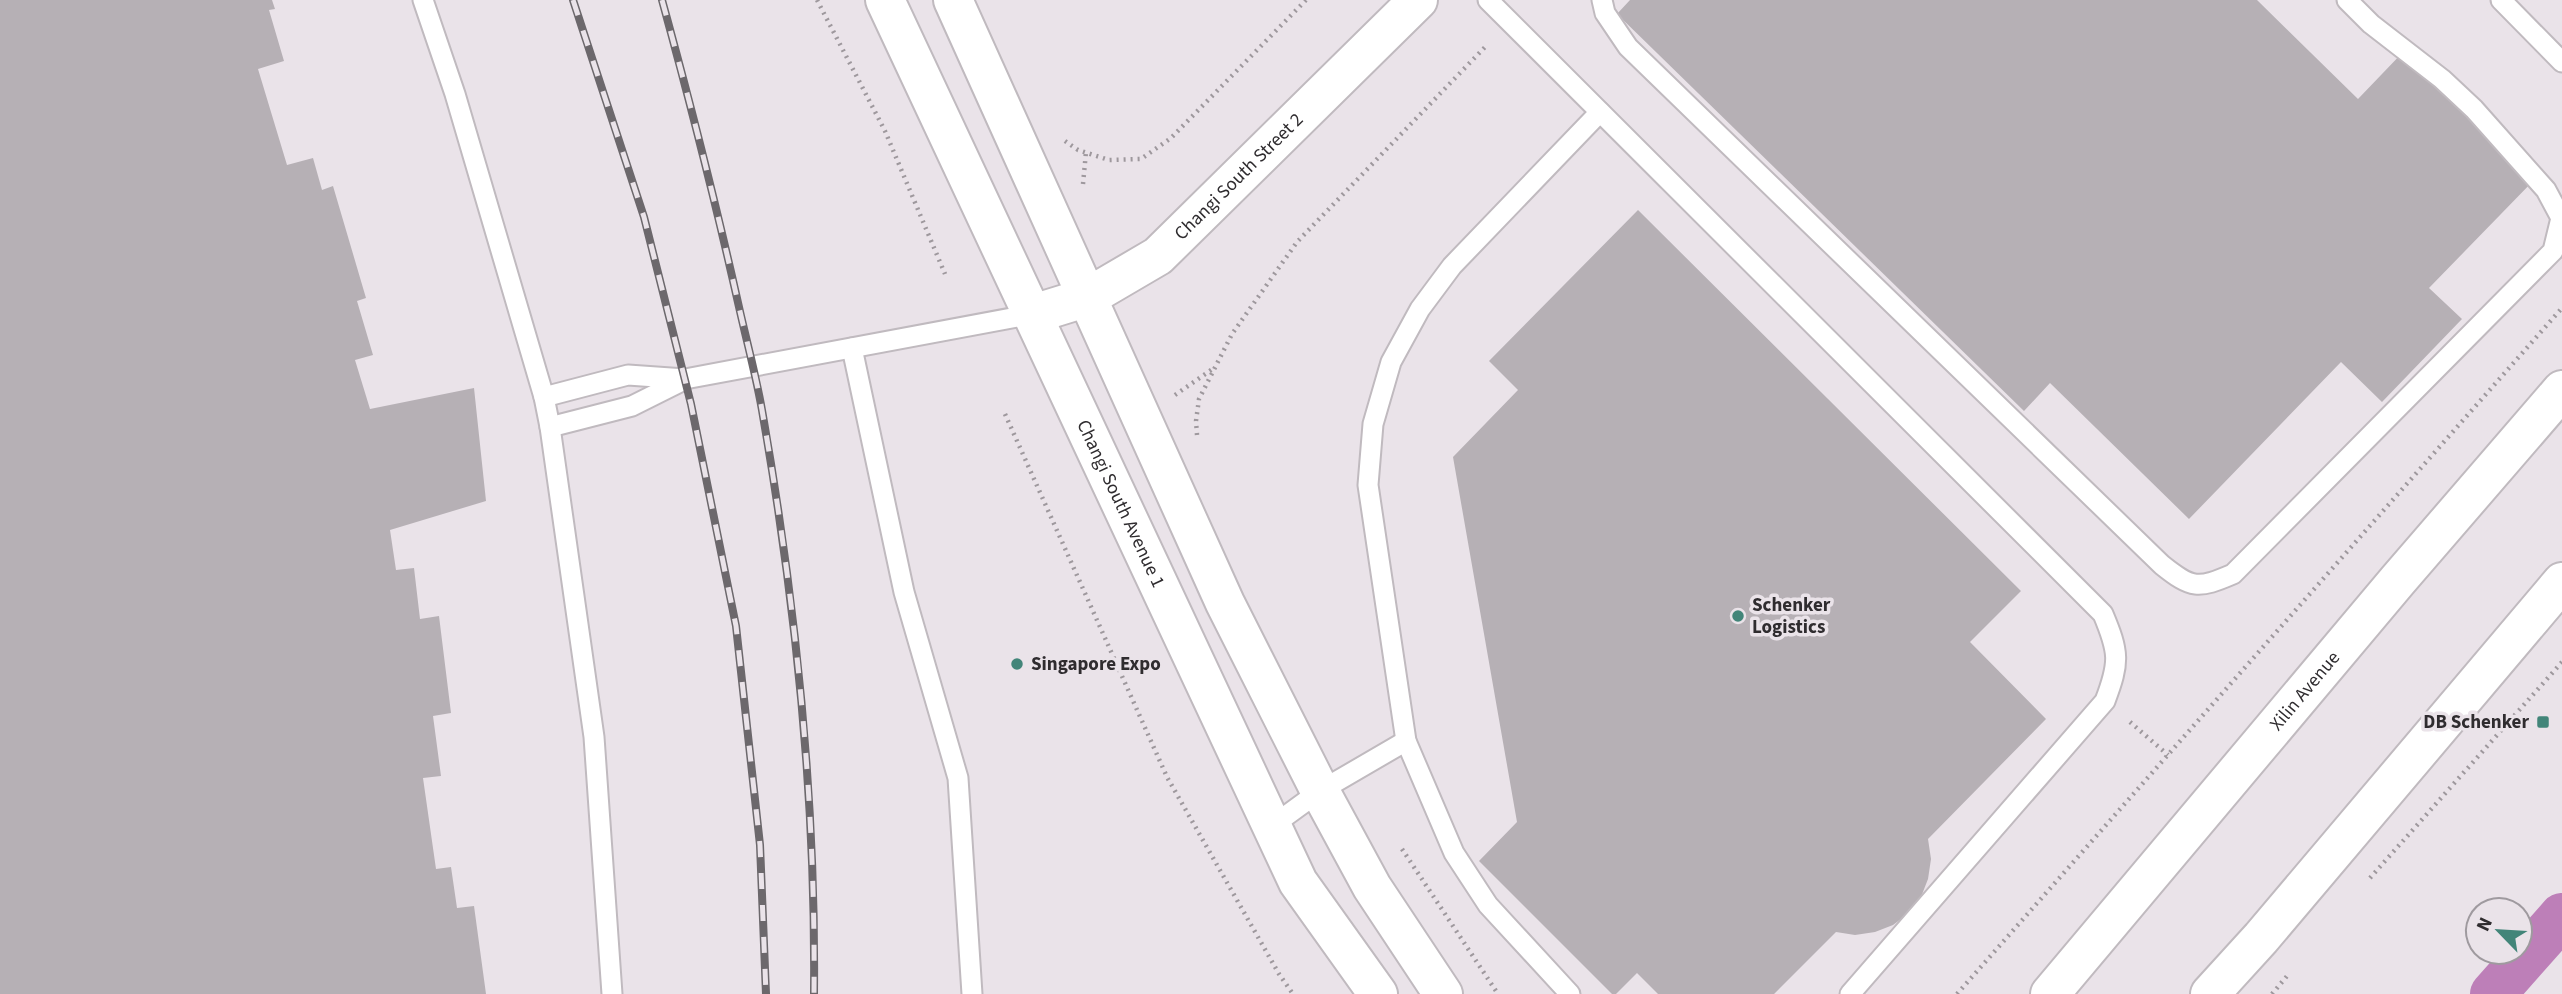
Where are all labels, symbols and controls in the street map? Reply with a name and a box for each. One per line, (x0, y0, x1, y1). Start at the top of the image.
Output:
street label: Changi South Street 2 (1168, 107, 1309, 246)
street label: Changi South Avenue 1 (1070, 415, 1172, 592)
place label: Schenker Logistics (1752, 592, 1831, 641)
marker: Schenker Logistics (1730, 608, 1746, 624)
street label: Xilin Avenue (2263, 645, 2346, 737)
place label: Singapore Expo (1031, 651, 1161, 678)
marker: Singapore Expo (1009, 656, 1025, 672)
place label: DB Schenker (2423, 709, 2529, 736)
marker: DB Schenker (2535, 714, 2551, 730)
north arrow (2464, 896, 2534, 966)
text: N (2470, 913, 2500, 936)

